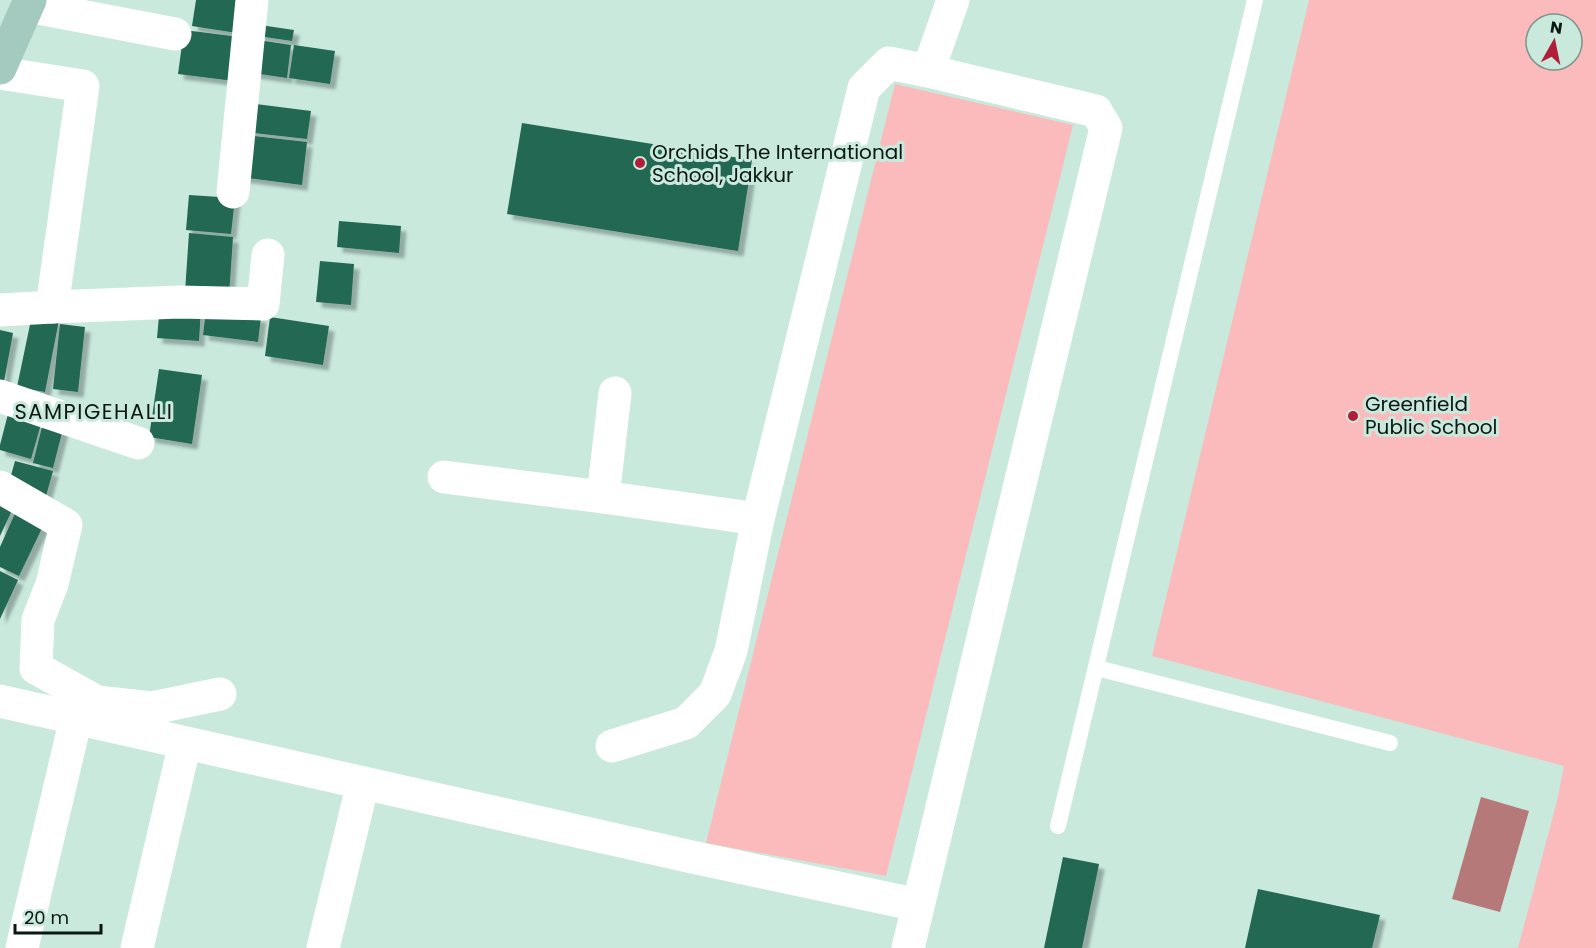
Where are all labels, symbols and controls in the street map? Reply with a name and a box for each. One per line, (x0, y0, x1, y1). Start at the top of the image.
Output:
north arrow (1524, 12, 1584, 72)
text: N (1549, 15, 1564, 40)
place label: Orchids The International School, Jakkur (652, 138, 903, 189)
marker: Orchids The International School, Jakkur (633, 156, 647, 170)
place label: Greenfield Public School (1365, 390, 1497, 441)
district label: SAMPIGEHALLI (15, 397, 174, 426)
marker: Greenfield Public School (1346, 409, 1360, 423)
scale bar (15, 897, 100, 935)
text: 20 m (24, 905, 69, 930)

